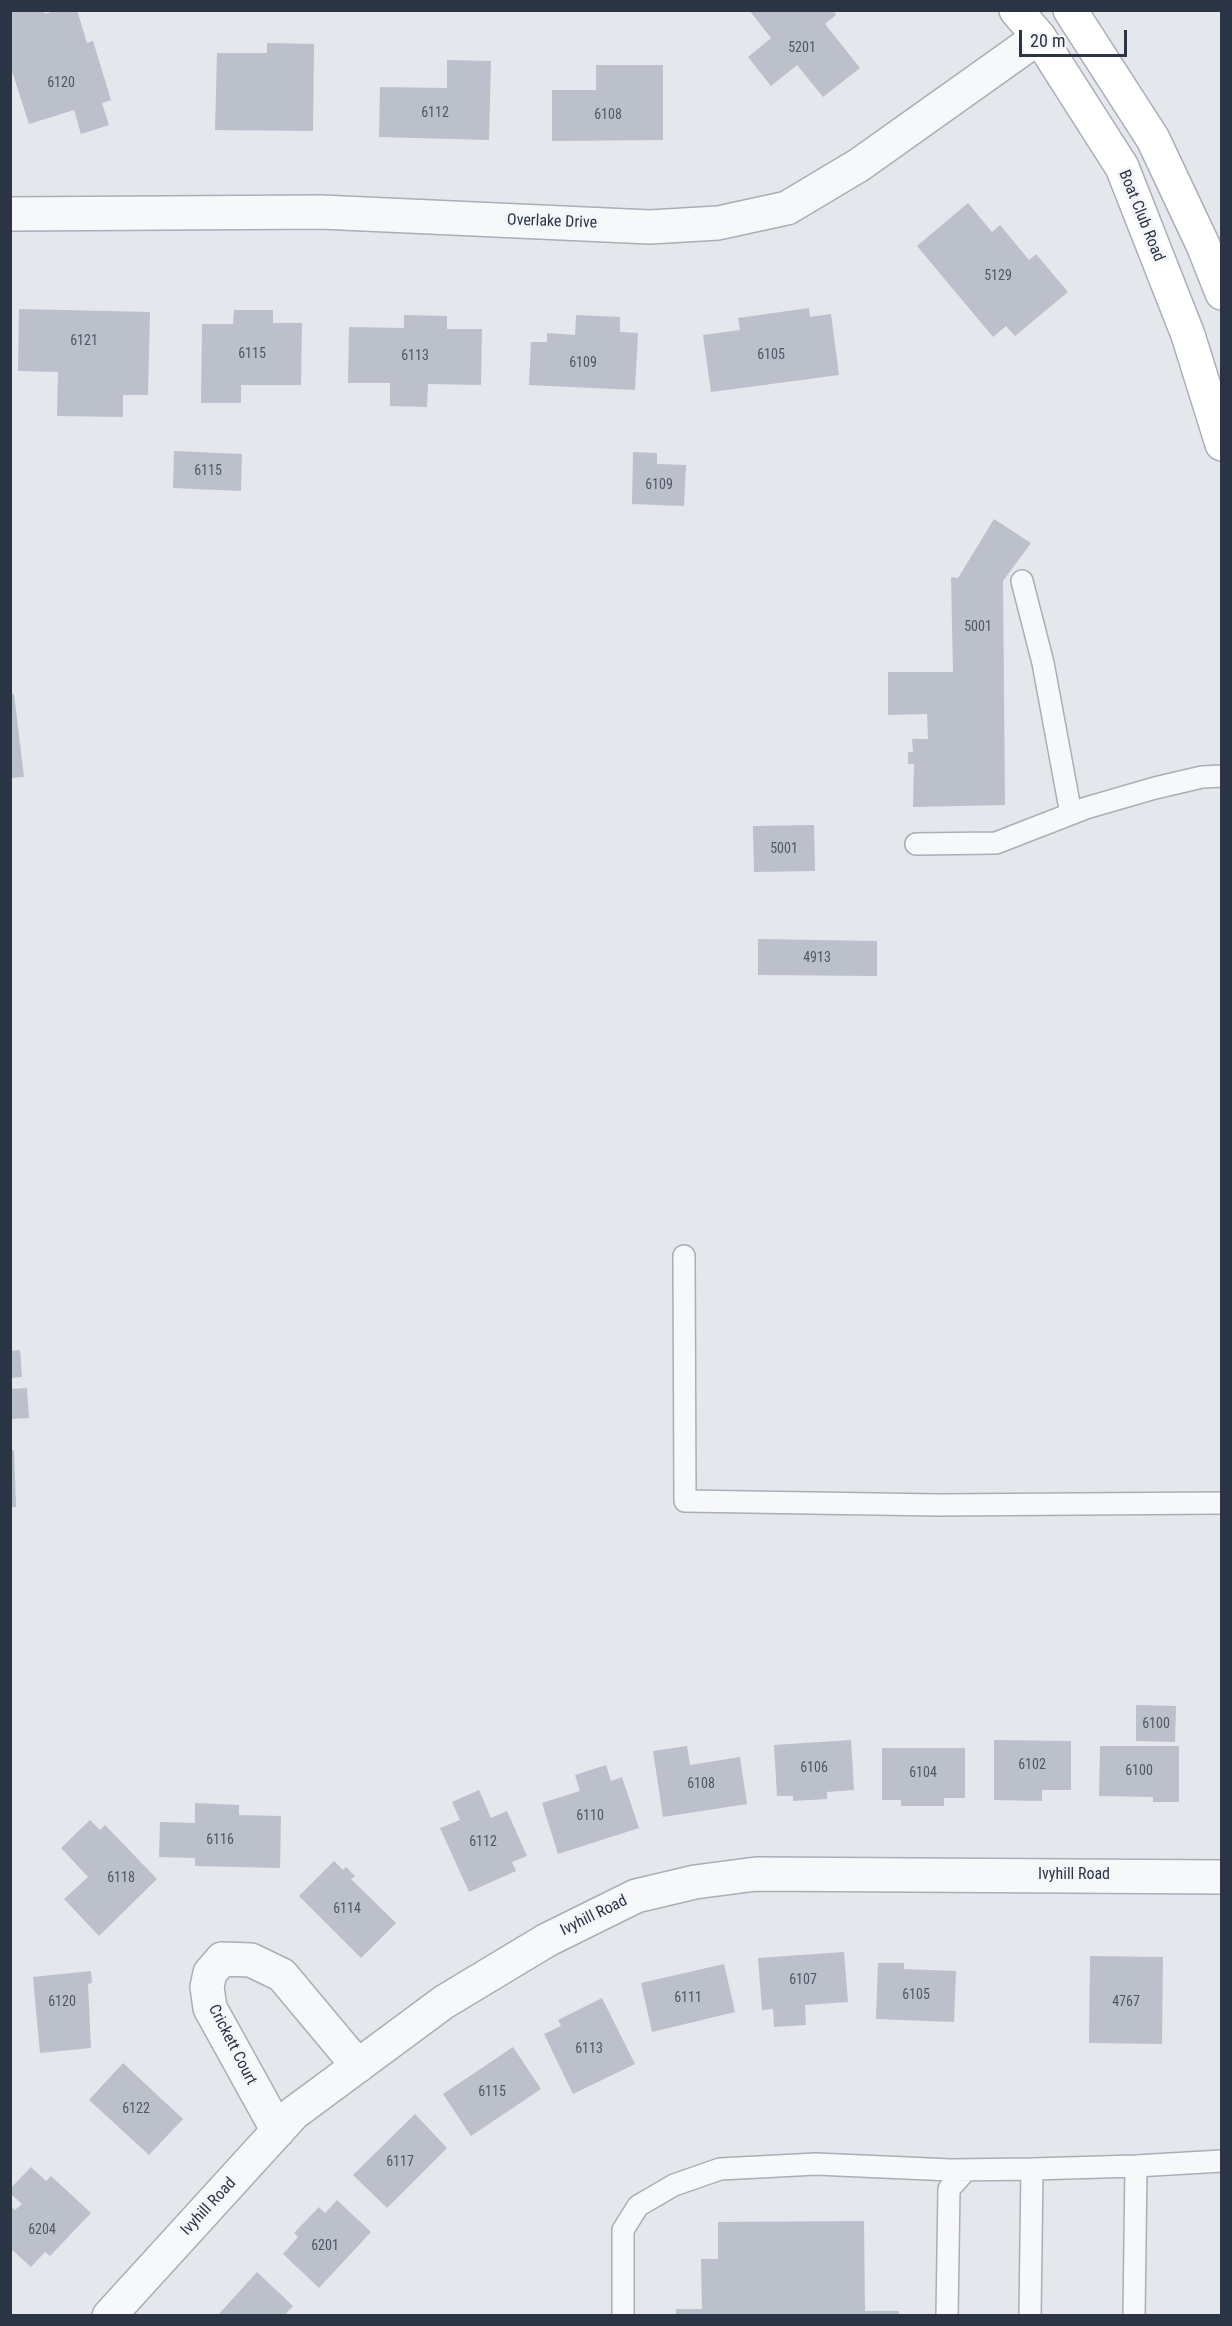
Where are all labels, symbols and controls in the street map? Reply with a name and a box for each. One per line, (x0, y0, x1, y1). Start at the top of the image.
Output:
scale bar (1022, 18, 1130, 56)
text: 20 m (1030, 30, 1065, 51)
house number: 5201 (788, 40, 816, 56)
house number: 6120 (47, 75, 75, 91)
house number: 6112 (421, 105, 449, 121)
house number: 6108 (594, 107, 622, 123)
street label: Boat Club Road (1114, 167, 1168, 265)
street label: Overlake Drive (507, 211, 597, 233)
house number: 5129 (984, 268, 1012, 284)
house number: 6121 (70, 333, 98, 349)
house number: 6115 (238, 346, 266, 362)
house number: 6105 (757, 347, 785, 363)
house number: 6113 (401, 348, 429, 364)
house number: 6109 (569, 355, 597, 371)
house number: 6115 (194, 463, 222, 479)
house number: 6109 (645, 477, 673, 493)
house number: 5001 (964, 619, 992, 635)
house number: 5001 (770, 841, 798, 857)
house number: 4913 (803, 950, 831, 966)
house number: 6100 (1142, 1716, 1170, 1732)
house number: 6102 (1018, 1757, 1046, 1773)
house number: 6106 (800, 1760, 828, 1776)
house number: 6100 (1125, 1763, 1153, 1779)
house number: 6104 (909, 1765, 937, 1781)
house number: 6108 (687, 1776, 715, 1792)
house number: 6110 (576, 1808, 604, 1824)
house number: 6116 (206, 1832, 234, 1848)
house number: 6112 (469, 1834, 497, 1850)
street label: Ivyhill Road (1038, 1865, 1110, 1885)
house number: 6118 (107, 1870, 135, 1886)
street label: Ivyhill Road (557, 1892, 631, 1940)
house number: 6114 (333, 1901, 361, 1917)
house number: 6107 (789, 1972, 817, 1988)
house number: 6105 (902, 1987, 930, 2003)
house number: 6111 (674, 1990, 702, 2006)
house number: 6120 (48, 1994, 76, 2010)
house number: 4767 (1112, 1994, 1140, 2010)
street label: Crickett Court (204, 2002, 260, 2088)
house number: 6113 (575, 2041, 603, 2057)
house number: 6115 (478, 2084, 506, 2100)
house number: 6122 (122, 2101, 150, 2117)
house number: 6117 (386, 2154, 414, 2170)
street label: Ivyhill Road (177, 2174, 241, 2240)
house number: 6204 (28, 2222, 56, 2238)
house number: 6201 (311, 2238, 339, 2254)

